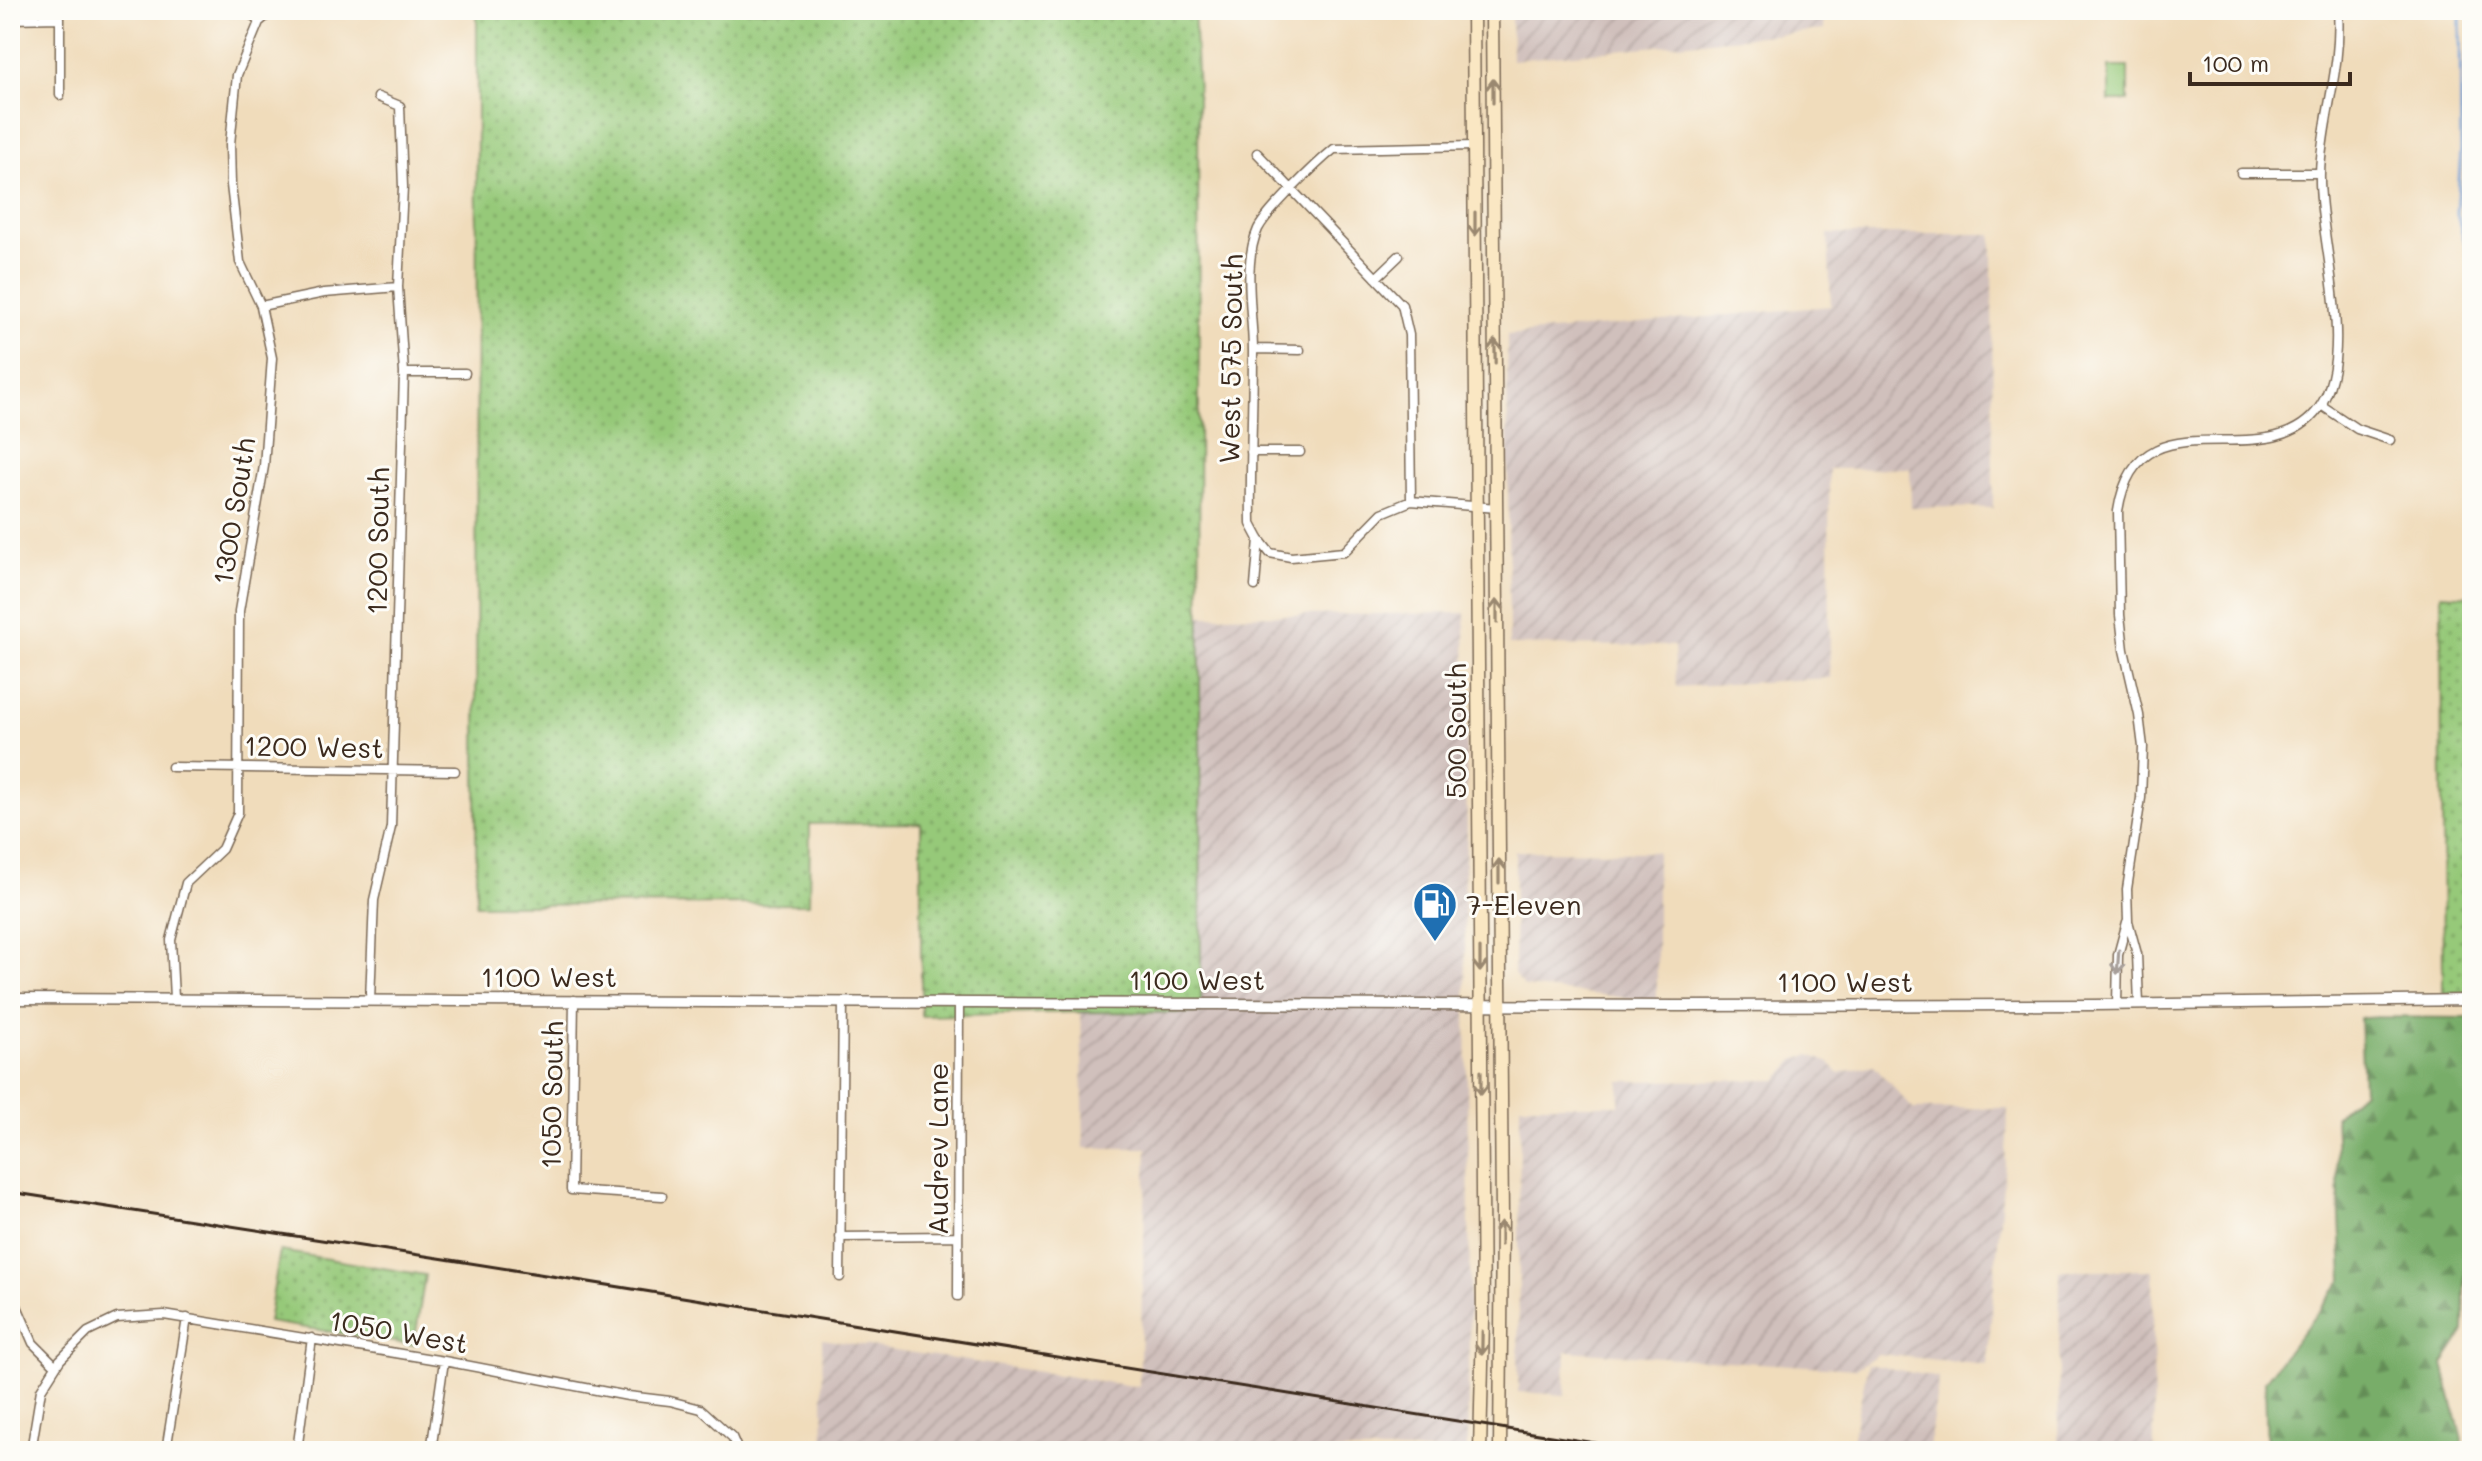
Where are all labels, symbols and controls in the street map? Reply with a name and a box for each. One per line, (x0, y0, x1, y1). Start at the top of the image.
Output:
scale bar (2190, 36, 2350, 86)
text: 100 m (2202, 47, 2269, 78)
one-way arrow (1485, 78, 1501, 105)
one-way arrow (1467, 210, 1483, 237)
street label: West 575 South (1210, 254, 1250, 464)
one-way arrow (1487, 338, 1503, 365)
street label: 1300 South (204, 435, 262, 587)
street label: 1200 South (358, 467, 396, 615)
one-way arrow (1489, 598, 1505, 625)
street label: 500 South (1437, 663, 1473, 799)
street label: 1200 West (244, 727, 384, 765)
one-way arrow (1491, 858, 1507, 885)
fuel station icon: 7-Eleven (1411, 880, 1459, 943)
place label: 7-Eleven (1466, 886, 1581, 922)
one-way arrow (1472, 946, 1488, 973)
one-way arrow (2110, 948, 2125, 975)
street label: 1100 West (481, 958, 617, 994)
street label: 1100 West (1129, 961, 1265, 997)
street label: 1100 West (1777, 963, 1913, 999)
street label: 1050 South (532, 1021, 570, 1169)
street label: Audrev Lane (919, 1063, 955, 1235)
one-way arrow (1473, 1069, 1489, 1096)
one-way arrow (1494, 1220, 1509, 1247)
street label: 1050 West (327, 1301, 471, 1361)
one-way arrow (1475, 1329, 1490, 1356)

